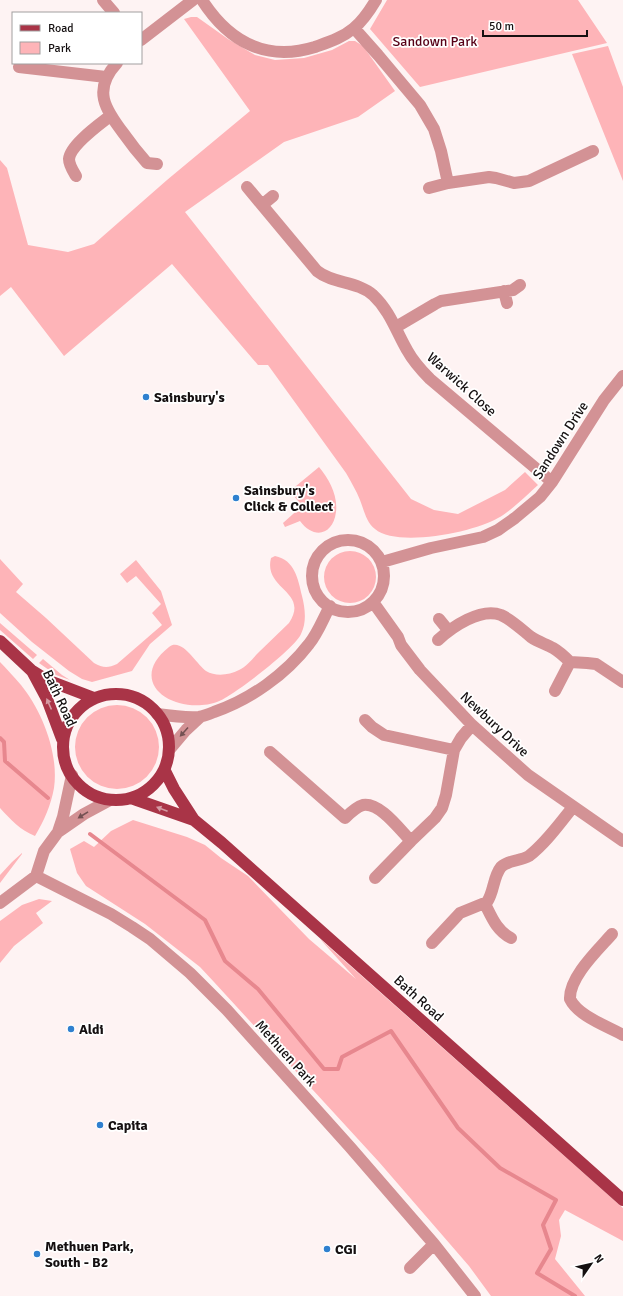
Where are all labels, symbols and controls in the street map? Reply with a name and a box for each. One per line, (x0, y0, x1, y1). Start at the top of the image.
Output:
legend (12, 12, 142, 64)
scale bar (483, 12, 587, 38)
text: 50 m (489, 19, 514, 34)
text: Road (48, 21, 74, 36)
park label: Sandown Park (393, 33, 477, 50)
text: Park (48, 41, 71, 56)
street label: Warwick Close (423, 349, 500, 420)
place label: Sainsbury's (154, 389, 225, 406)
marker: Sainsbury's (141, 392, 151, 402)
street label: Sandown Drive (529, 398, 592, 482)
place label: Sainsbury's Click & Collect (244, 482, 334, 515)
marker: Sainsbury's Click & Collect (231, 493, 241, 503)
street label: Bath Road (39, 667, 80, 729)
street label: Newbury Drive (457, 688, 533, 761)
one-way arrow (45, 697, 51, 709)
one-way arrow (180, 727, 189, 737)
one-way arrow (156, 805, 168, 811)
one-way arrow (77, 811, 89, 818)
street label: Bath Road (390, 972, 447, 1025)
street label: Methuen Park (252, 1017, 320, 1090)
place label: Aldi (79, 1021, 104, 1038)
marker: Aldi (66, 1024, 76, 1034)
place label: Capita (108, 1117, 148, 1134)
marker: Capita (95, 1120, 105, 1130)
place label: Methuen Park, South - B2 (45, 1238, 134, 1271)
place label: CGI (335, 1241, 357, 1258)
marker: CGI (322, 1244, 332, 1254)
north arrow (571, 1244, 611, 1284)
marker: Methuen Park, South - B2 (32, 1249, 42, 1259)
text: N (591, 1252, 606, 1265)

